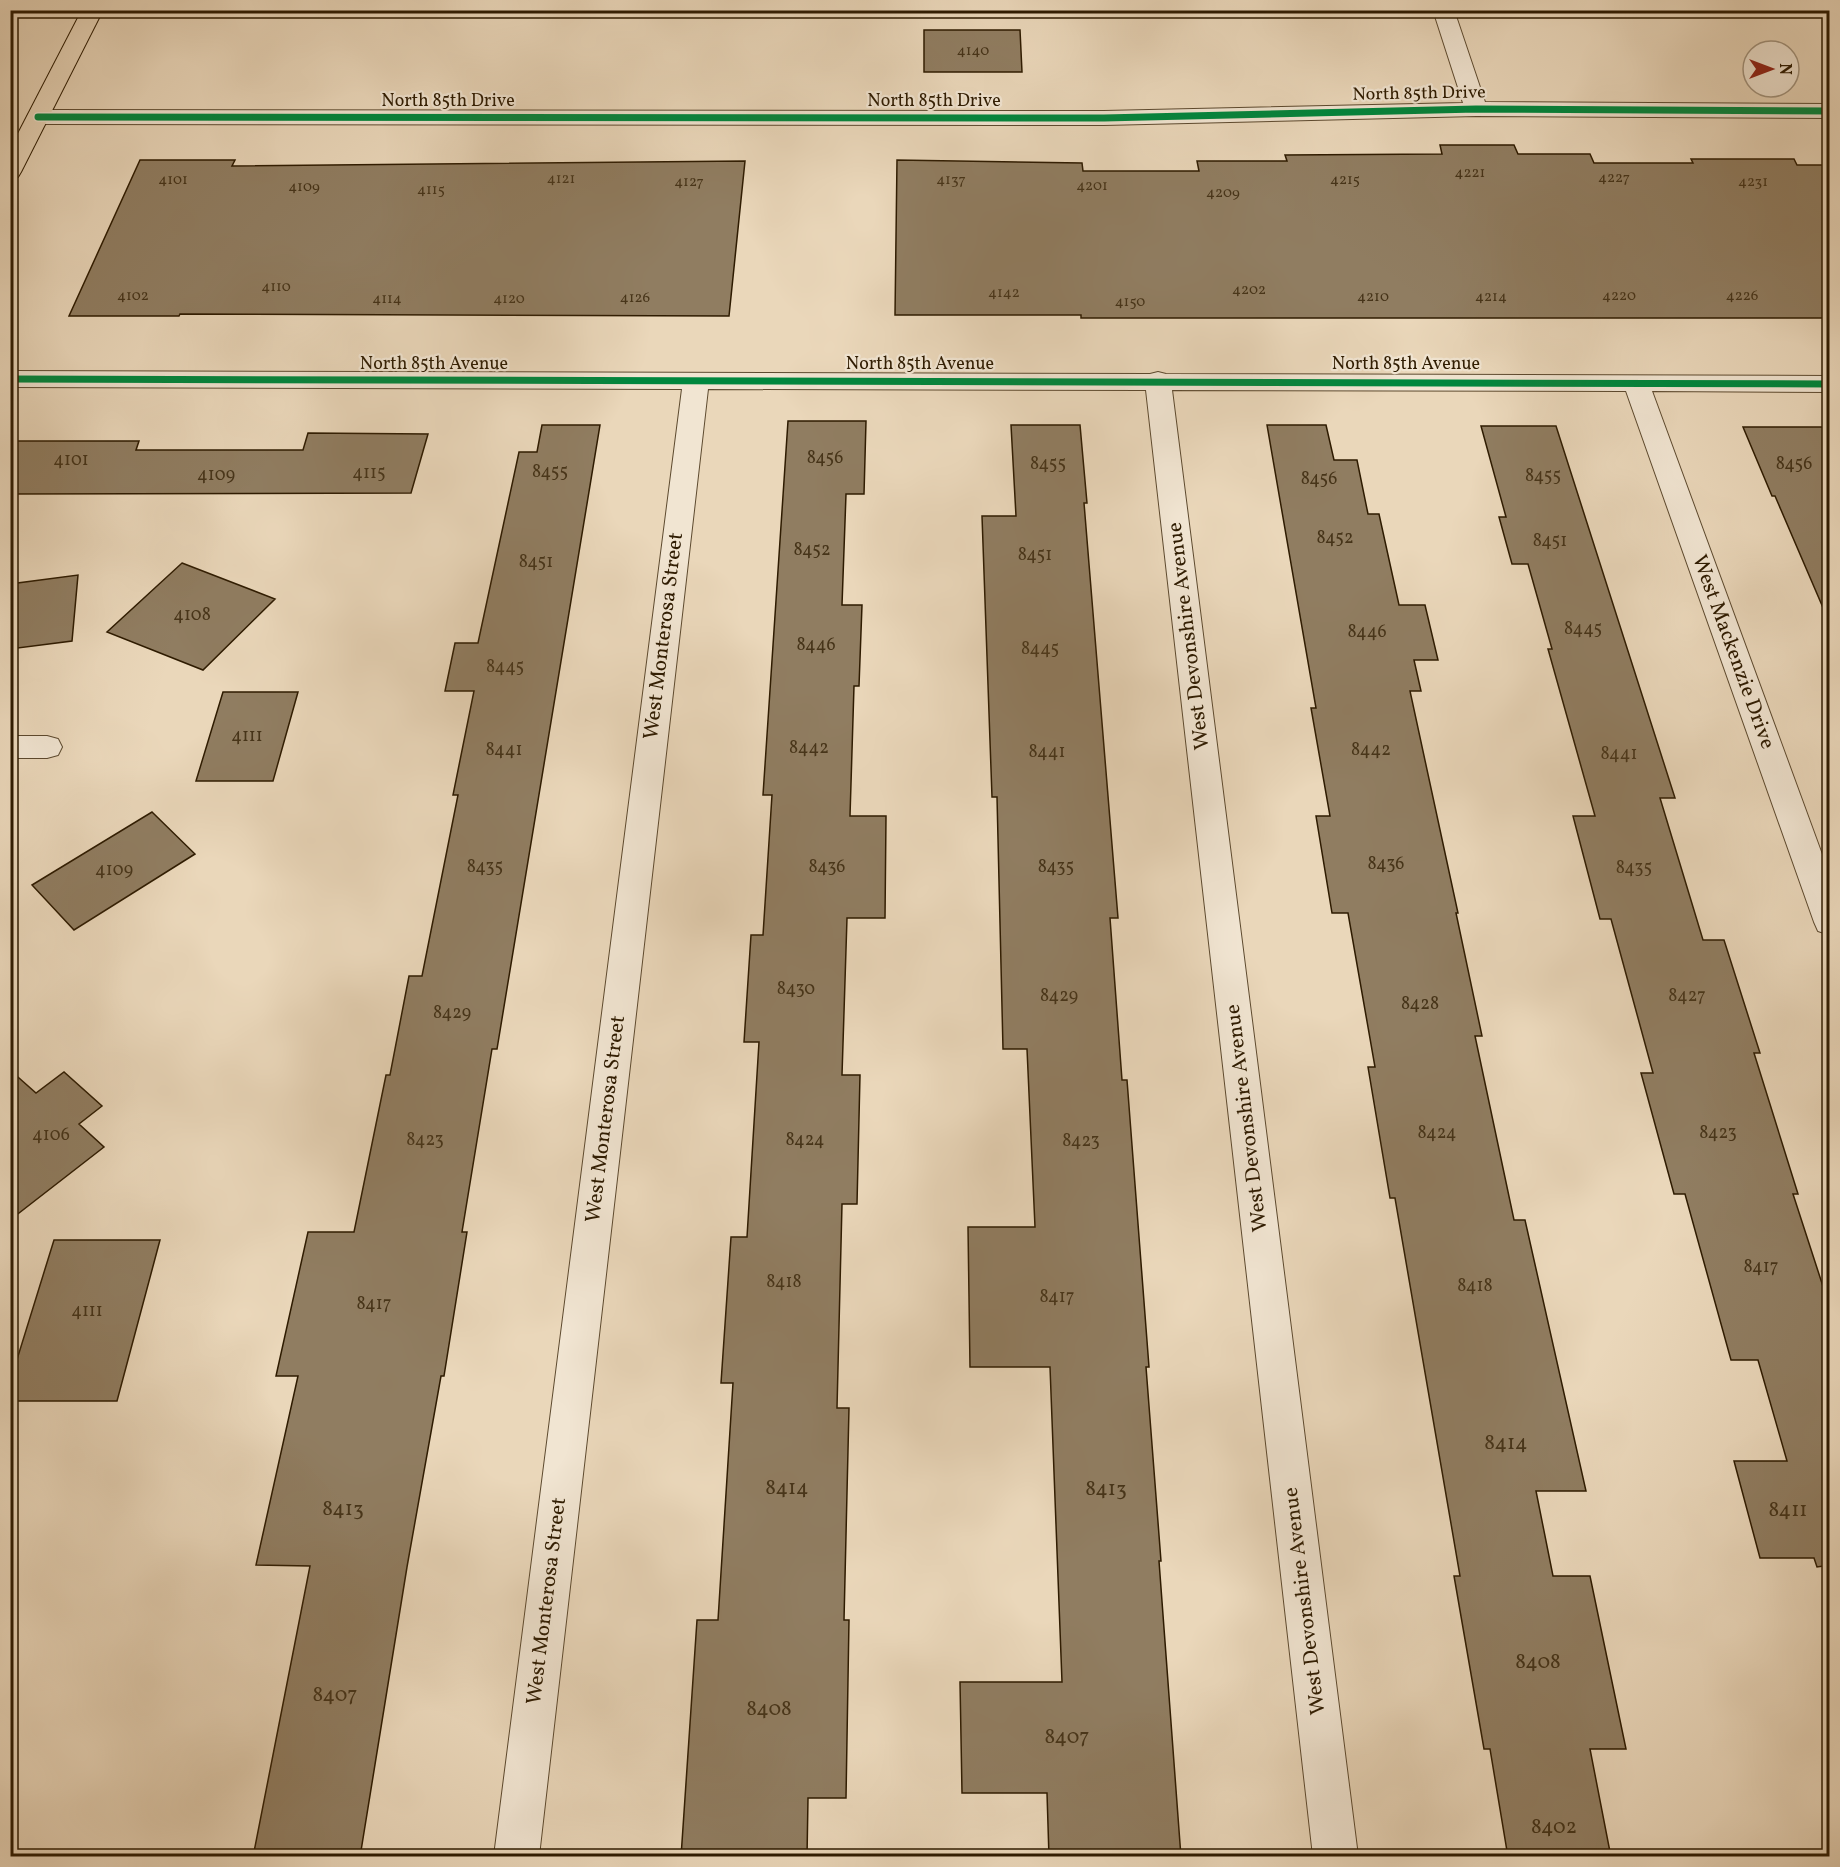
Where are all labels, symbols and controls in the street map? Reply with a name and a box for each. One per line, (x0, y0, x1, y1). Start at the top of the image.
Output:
north arrow (1741, 39, 1801, 99)
house number: 4140 (957, 41, 989, 62)
text: N (1773, 63, 1795, 75)
street label: North 85th Drive (1352, 80, 1486, 108)
street label: North 85th Drive (381, 89, 515, 114)
street label: North 85th Drive (867, 89, 1001, 114)
house number: 4221 (1455, 163, 1485, 184)
house number: 4227 (1598, 168, 1630, 189)
house number: 4121 (547, 169, 575, 190)
house number: 4101 (158, 170, 188, 191)
house number: 4137 (936, 170, 966, 191)
house number: 4215 (1330, 170, 1360, 191)
house number: 4127 (674, 172, 704, 193)
house number: 4231 (1738, 172, 1768, 193)
house number: 4201 (1076, 176, 1108, 197)
house number: 4109 (288, 177, 320, 198)
house number: 4115 (417, 180, 445, 201)
house number: 4209 (1206, 183, 1240, 204)
house number: 4110 (261, 277, 291, 298)
house number: 4202 (1232, 280, 1266, 301)
house number: 4142 (988, 283, 1020, 304)
house number: 4102 (117, 286, 149, 307)
house number: 4220 (1602, 286, 1636, 307)
house number: 4226 (1726, 286, 1758, 307)
house number: 4210 (1357, 287, 1389, 308)
house number: 4214 (1475, 287, 1507, 308)
house number: 4126 (620, 288, 650, 309)
house number: 4114 (372, 289, 402, 310)
house number: 4120 (493, 289, 525, 310)
house number: 4150 (1115, 292, 1145, 313)
street label: North 85th Avenue (360, 352, 508, 377)
street label: North 85th Avenue (846, 352, 994, 377)
street label: North 85th Avenue (1332, 352, 1480, 377)
house number: 8456 (807, 446, 843, 471)
house number: 4101 (53, 448, 89, 473)
house number: 8455 (1030, 452, 1066, 477)
house number: 8456 (1776, 452, 1812, 477)
house number: 8455 (532, 460, 568, 485)
house number: 4115 (352, 461, 386, 486)
house number: 4109 (197, 463, 235, 488)
house number: 8455 (1525, 464, 1561, 489)
house number: 8456 (1301, 467, 1337, 492)
street label: West Devonshire Avenue (1161, 521, 1217, 751)
house number: 8452 (1316, 526, 1354, 551)
house number: 8451 (1533, 529, 1567, 554)
street label: West Monterosa Street (637, 531, 691, 741)
house number: 8452 (793, 538, 831, 563)
house number: 8451 (1018, 543, 1052, 568)
house number: 8451 (519, 550, 553, 575)
street label: West Mackenzie Drive (1684, 551, 1782, 753)
house number: 4108 (173, 603, 211, 628)
house number: 8445 (1564, 617, 1602, 642)
house number: 8446 (1347, 620, 1387, 645)
house number: 8446 (796, 633, 836, 658)
house number: 8445 (1021, 637, 1059, 662)
house number: 8445 (486, 655, 524, 680)
house number: 4111 (231, 724, 263, 749)
house number: 8442 (789, 736, 829, 761)
house number: 8441 (485, 738, 523, 763)
house number: 8442 (1351, 738, 1391, 763)
house number: 8441 (1028, 740, 1066, 765)
house number: 8441 (1600, 742, 1638, 767)
house number: 8436 (1368, 852, 1404, 877)
house number: 8435 (467, 855, 503, 880)
house number: 8436 (809, 855, 845, 880)
house number: 8435 (1038, 855, 1074, 880)
house number: 8435 (1616, 856, 1652, 881)
house number: 4109 (95, 858, 133, 883)
house number: 8430 (777, 977, 815, 1002)
house number: 8429 (1040, 984, 1078, 1009)
house number: 8427 (1668, 984, 1706, 1009)
house number: 8428 (1401, 992, 1439, 1017)
house number: 8429 (433, 1001, 471, 1026)
street label: West Devonshire Avenue (1219, 1003, 1275, 1233)
street label: West Monterosa Street (579, 1014, 633, 1224)
house number: 8424 (1417, 1121, 1457, 1146)
house number: 8423 (1699, 1121, 1737, 1146)
house number: 4106 (32, 1123, 70, 1148)
house number: 8423 (406, 1128, 444, 1153)
house number: 8424 (785, 1128, 825, 1153)
house number: 8423 (1062, 1129, 1100, 1154)
house number: 8417 (1743, 1255, 1779, 1280)
house number: 8418 (766, 1270, 802, 1295)
house number: 8418 (1457, 1274, 1493, 1299)
house number: 8417 (1039, 1285, 1075, 1310)
house number: 8417 (356, 1292, 392, 1317)
house number: 4111 (71, 1299, 103, 1324)
house number: 8414 (1484, 1429, 1528, 1458)
house number: 8414 (765, 1474, 809, 1503)
house number: 8413 (1085, 1475, 1127, 1504)
street label: West Devonshire Avenue (1277, 1486, 1333, 1716)
house number: 8413 (322, 1495, 364, 1524)
street label: West Monterosa Street (520, 1496, 574, 1706)
house number: 8411 (1769, 1496, 1807, 1525)
house number: 8408 (1515, 1648, 1561, 1677)
house number: 8407 (313, 1681, 357, 1710)
house number: 8408 (746, 1695, 792, 1724)
house number: 8407 (1045, 1723, 1089, 1752)
house number: 8402 (1531, 1813, 1577, 1842)

